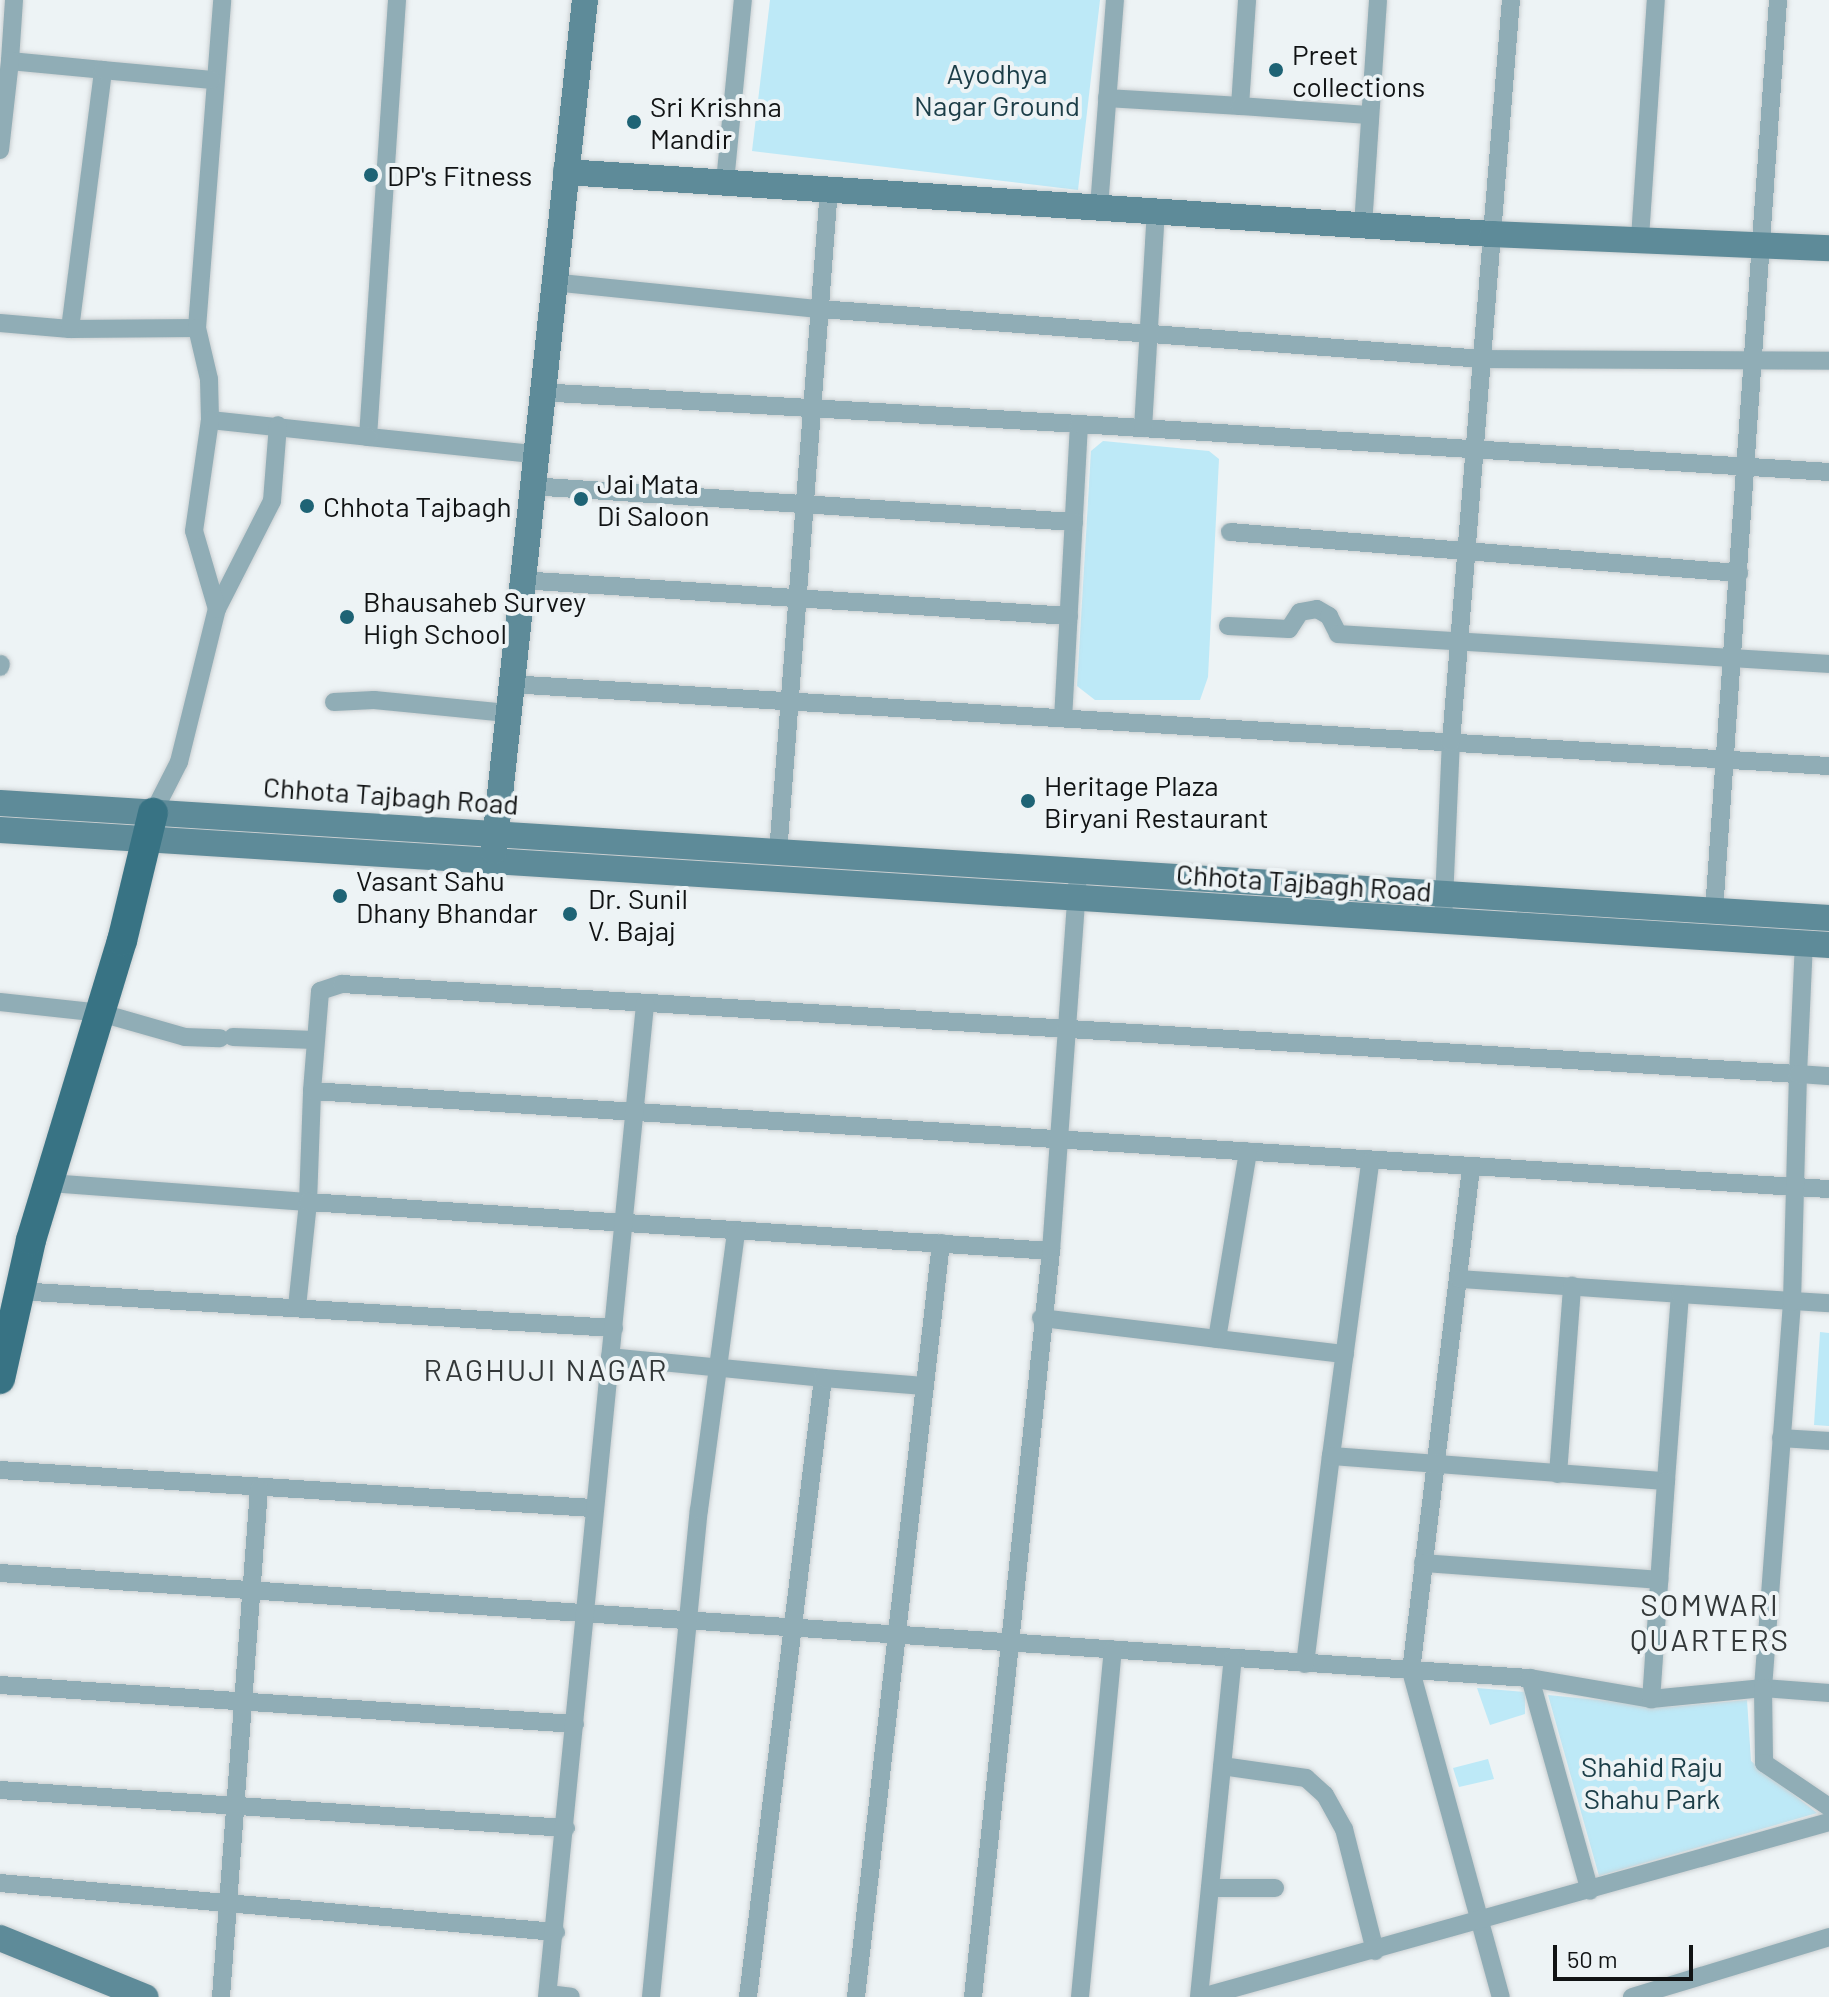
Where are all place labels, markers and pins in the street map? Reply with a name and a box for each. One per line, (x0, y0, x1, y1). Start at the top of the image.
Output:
place label: Preet collections (1292, 37, 1425, 103)
marker: Preet collections (1267, 61, 1285, 79)
place label: Sri Krishna Mandir (650, 89, 782, 155)
marker: Sri Krishna Mandir (625, 113, 643, 131)
place label: DP's Fitness (387, 158, 532, 192)
marker: DP's Fitness (362, 166, 380, 184)
place label: Jai Mata Di Saloon (597, 466, 710, 532)
place label: Chhota Tajbagh (323, 489, 511, 523)
marker: Jai Mata Di Saloon (572, 490, 590, 508)
marker: Chhota Tajbagh (298, 497, 316, 515)
place label: Bhausaheb Survey High School (363, 584, 586, 650)
marker: Bhausaheb Survey High School (338, 608, 356, 626)
place label: Heritage Plaza Biryani Restaurant (1044, 768, 1269, 834)
marker: Heritage Plaza Biryani Restaurant (1019, 792, 1037, 810)
place label: Vasant Sahu Dhany Bhandar (356, 863, 538, 929)
place label: Dr. Sunil V. Bajaj (588, 881, 688, 947)
marker: Vasant Sahu Dhany Bhandar (331, 887, 349, 905)
marker: Dr. Sunil V. Bajaj (559, 903, 581, 925)

